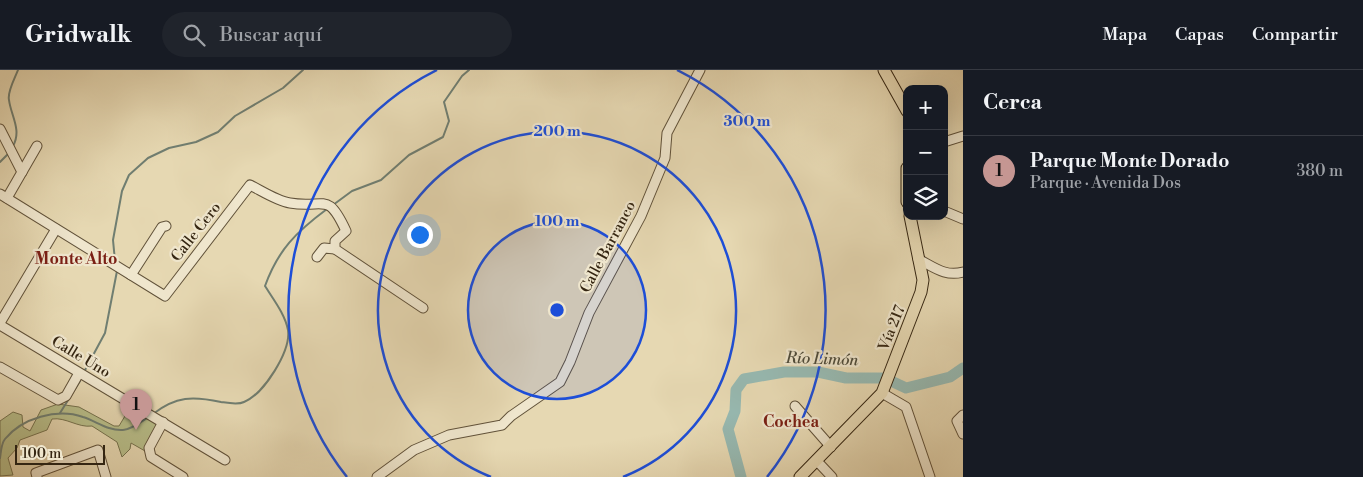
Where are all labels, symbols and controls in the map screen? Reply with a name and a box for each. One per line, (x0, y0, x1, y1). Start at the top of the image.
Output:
search box (162, 12, 512, 57)
text: Gridwalk (25, 20, 132, 50)
icon: search (180, 21, 208, 49)
text: Buscar aquí (220, 23, 322, 47)
text: Mapa (1103, 23, 1147, 46)
text: Capas (1175, 23, 1224, 46)
text: Compartir (1252, 23, 1338, 46)
map controls (903, 85, 948, 220)
button: + (903, 85, 948, 130)
text: Cerca (983, 90, 1042, 116)
text: 300 m (724, 112, 771, 131)
text: 200 m (533, 122, 581, 141)
button: − (903, 130, 948, 175)
text: Parque Monte Dorado (1030, 149, 1229, 173)
text: 1 (995, 161, 1003, 181)
text: 380 m (1296, 161, 1343, 181)
text: Parque · Avenida Dos (1030, 173, 1181, 193)
button: layers (903, 175, 948, 220)
street label: Calle Barranco (576, 198, 640, 296)
street label: Calle Cero (167, 199, 225, 265)
text: 100 m (535, 212, 580, 231)
your location (407, 222, 433, 248)
district label: Monte Alto (35, 249, 117, 269)
centre of rings (548, 301, 566, 319)
street label: Vía 217 (874, 302, 910, 354)
street label: Calle Uno (48, 332, 114, 382)
water label: Río Limón (784, 348, 860, 370)
pin: 1 (120, 389, 152, 430)
district label: Cochea (763, 412, 819, 432)
scale bar (15, 442, 105, 465)
text: 100 m (22, 445, 61, 463)

